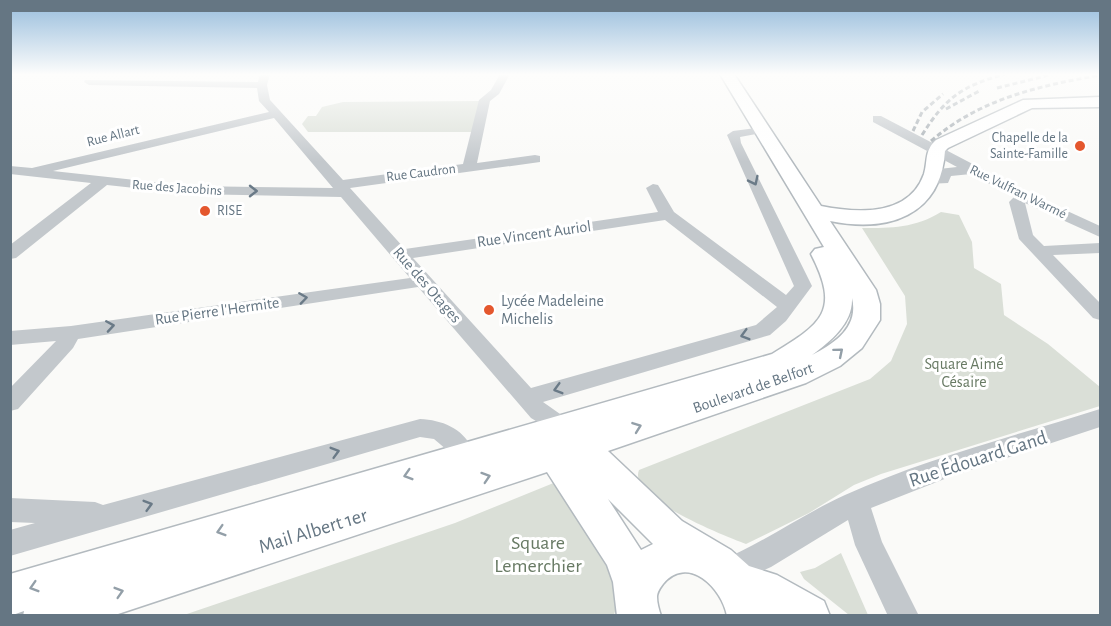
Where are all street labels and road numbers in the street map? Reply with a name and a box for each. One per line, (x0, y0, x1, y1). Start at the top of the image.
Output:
street label: Rue Allart (85, 123, 141, 149)
street label: Rue Caudron (385, 162, 457, 184)
street label: Rue Vulfran Warmé (967, 162, 1069, 222)
street label: Rue des Jacobins (131, 178, 223, 198)
street label: Rue Vincent Auriol (476, 218, 592, 250)
street label: Rue des Otages (390, 244, 464, 326)
street label: Rue Pierre l'Hermite (154, 294, 280, 328)
street label: Boulevard de Belfort (691, 360, 815, 416)
street label: Rue Édouard Gand (906, 426, 1049, 491)
street label: Mail Albert 1er (256, 505, 370, 557)

